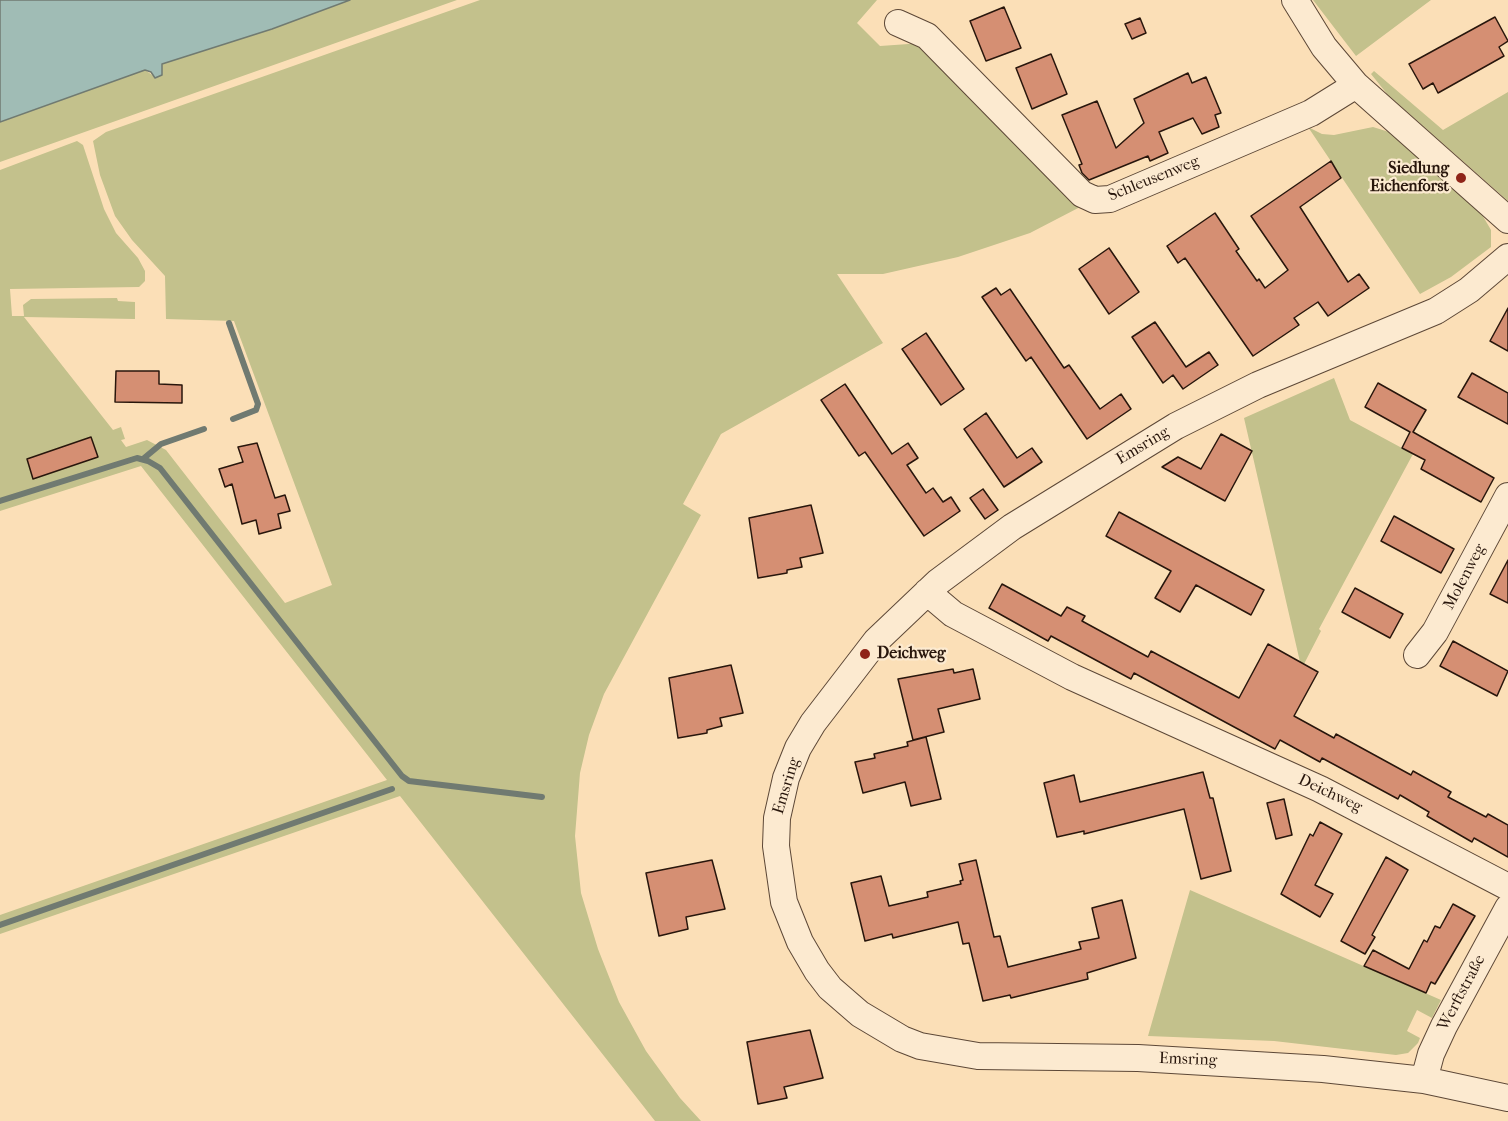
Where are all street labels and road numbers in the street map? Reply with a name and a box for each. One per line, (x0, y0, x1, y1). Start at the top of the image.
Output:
street label: Schleusenweg (1106, 152, 1202, 206)
street label: Emsring (1113, 423, 1173, 469)
street label: Molenweg (1440, 541, 1490, 613)
street label: Emsring (769, 755, 805, 817)
street label: Deichweg (1295, 771, 1365, 817)
street label: Werftstraße (1434, 952, 1490, 1034)
street label: Emsring (1159, 1049, 1217, 1071)

